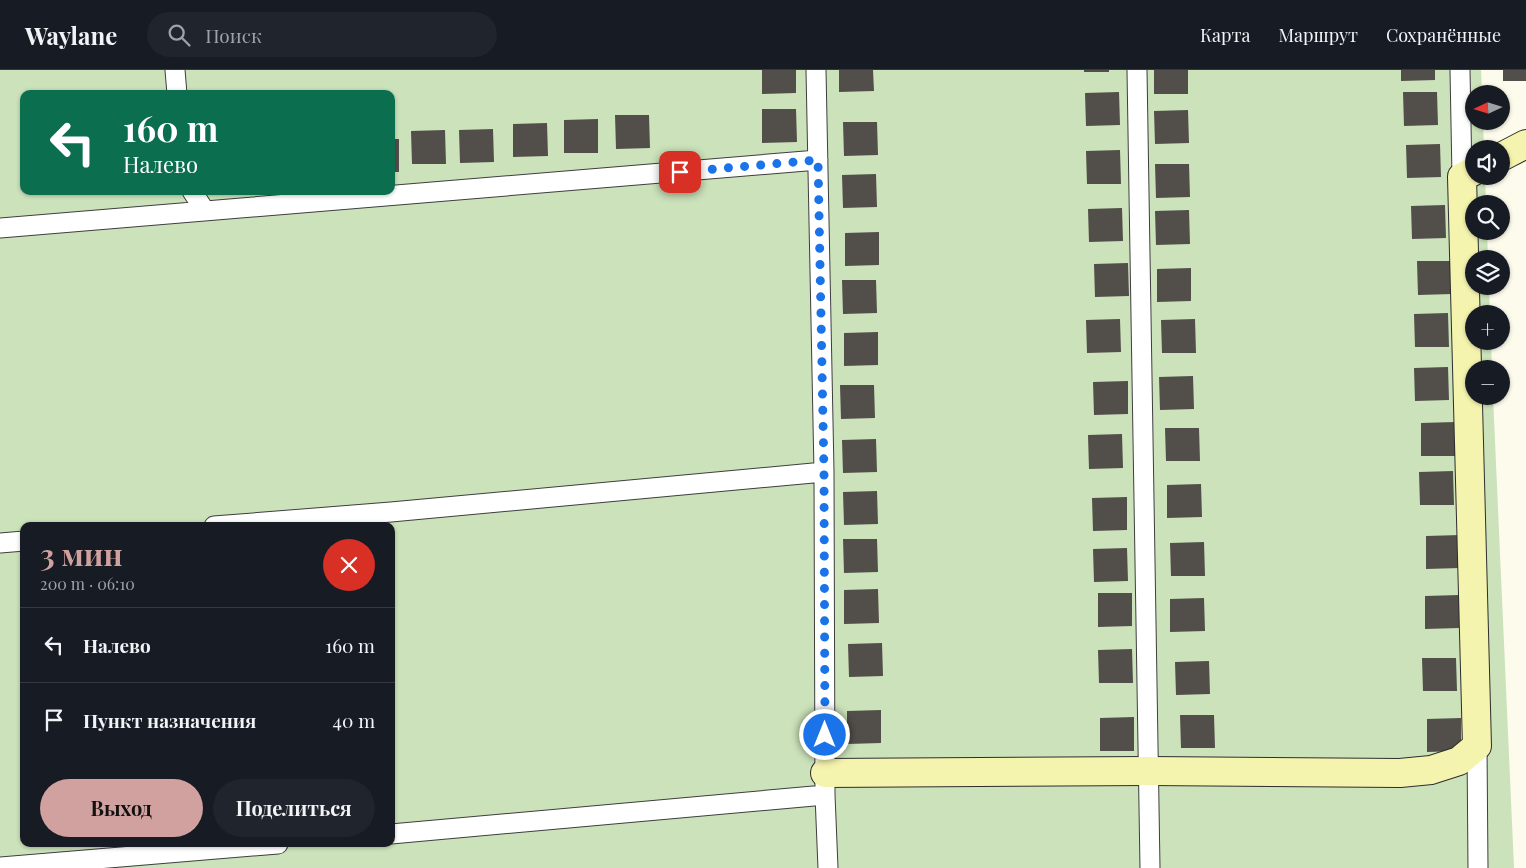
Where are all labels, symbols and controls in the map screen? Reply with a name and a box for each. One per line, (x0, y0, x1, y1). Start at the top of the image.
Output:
search box (147, 12, 497, 57)
text: Waylane (25, 19, 117, 51)
icon: search (165, 21, 193, 49)
text: Поиск (205, 22, 262, 48)
text: Карта (1200, 23, 1250, 47)
text: Маршрут (1278, 23, 1358, 47)
text: Сохранённые (1386, 23, 1501, 47)
north arrow (1465, 85, 1510, 130)
map controls (1465, 85, 1510, 405)
text: 160 m (123, 104, 218, 151)
icon: left (40, 110, 105, 175)
button: sound (1465, 140, 1510, 185)
text: Налево (123, 149, 198, 179)
pin (659, 151, 701, 193)
icon: arrive (666, 158, 694, 186)
button: search (1465, 195, 1510, 240)
button: layers (1465, 250, 1510, 295)
button: + (1465, 305, 1510, 350)
button: − (1465, 360, 1510, 405)
text: 3 мин (40, 534, 123, 574)
button: close (323, 539, 375, 591)
text: 200 m · 06:10 (40, 573, 135, 594)
icon: left (40, 631, 68, 659)
text: Налево (83, 632, 151, 658)
text: 160 m (325, 632, 375, 658)
icon: arrive (40, 706, 68, 734)
text: Пункт назначения (83, 707, 256, 733)
text: 40 m (333, 707, 375, 733)
position arrow (798, 708, 850, 760)
button: Выход (40, 779, 203, 837)
button: Поделиться (213, 779, 375, 837)

